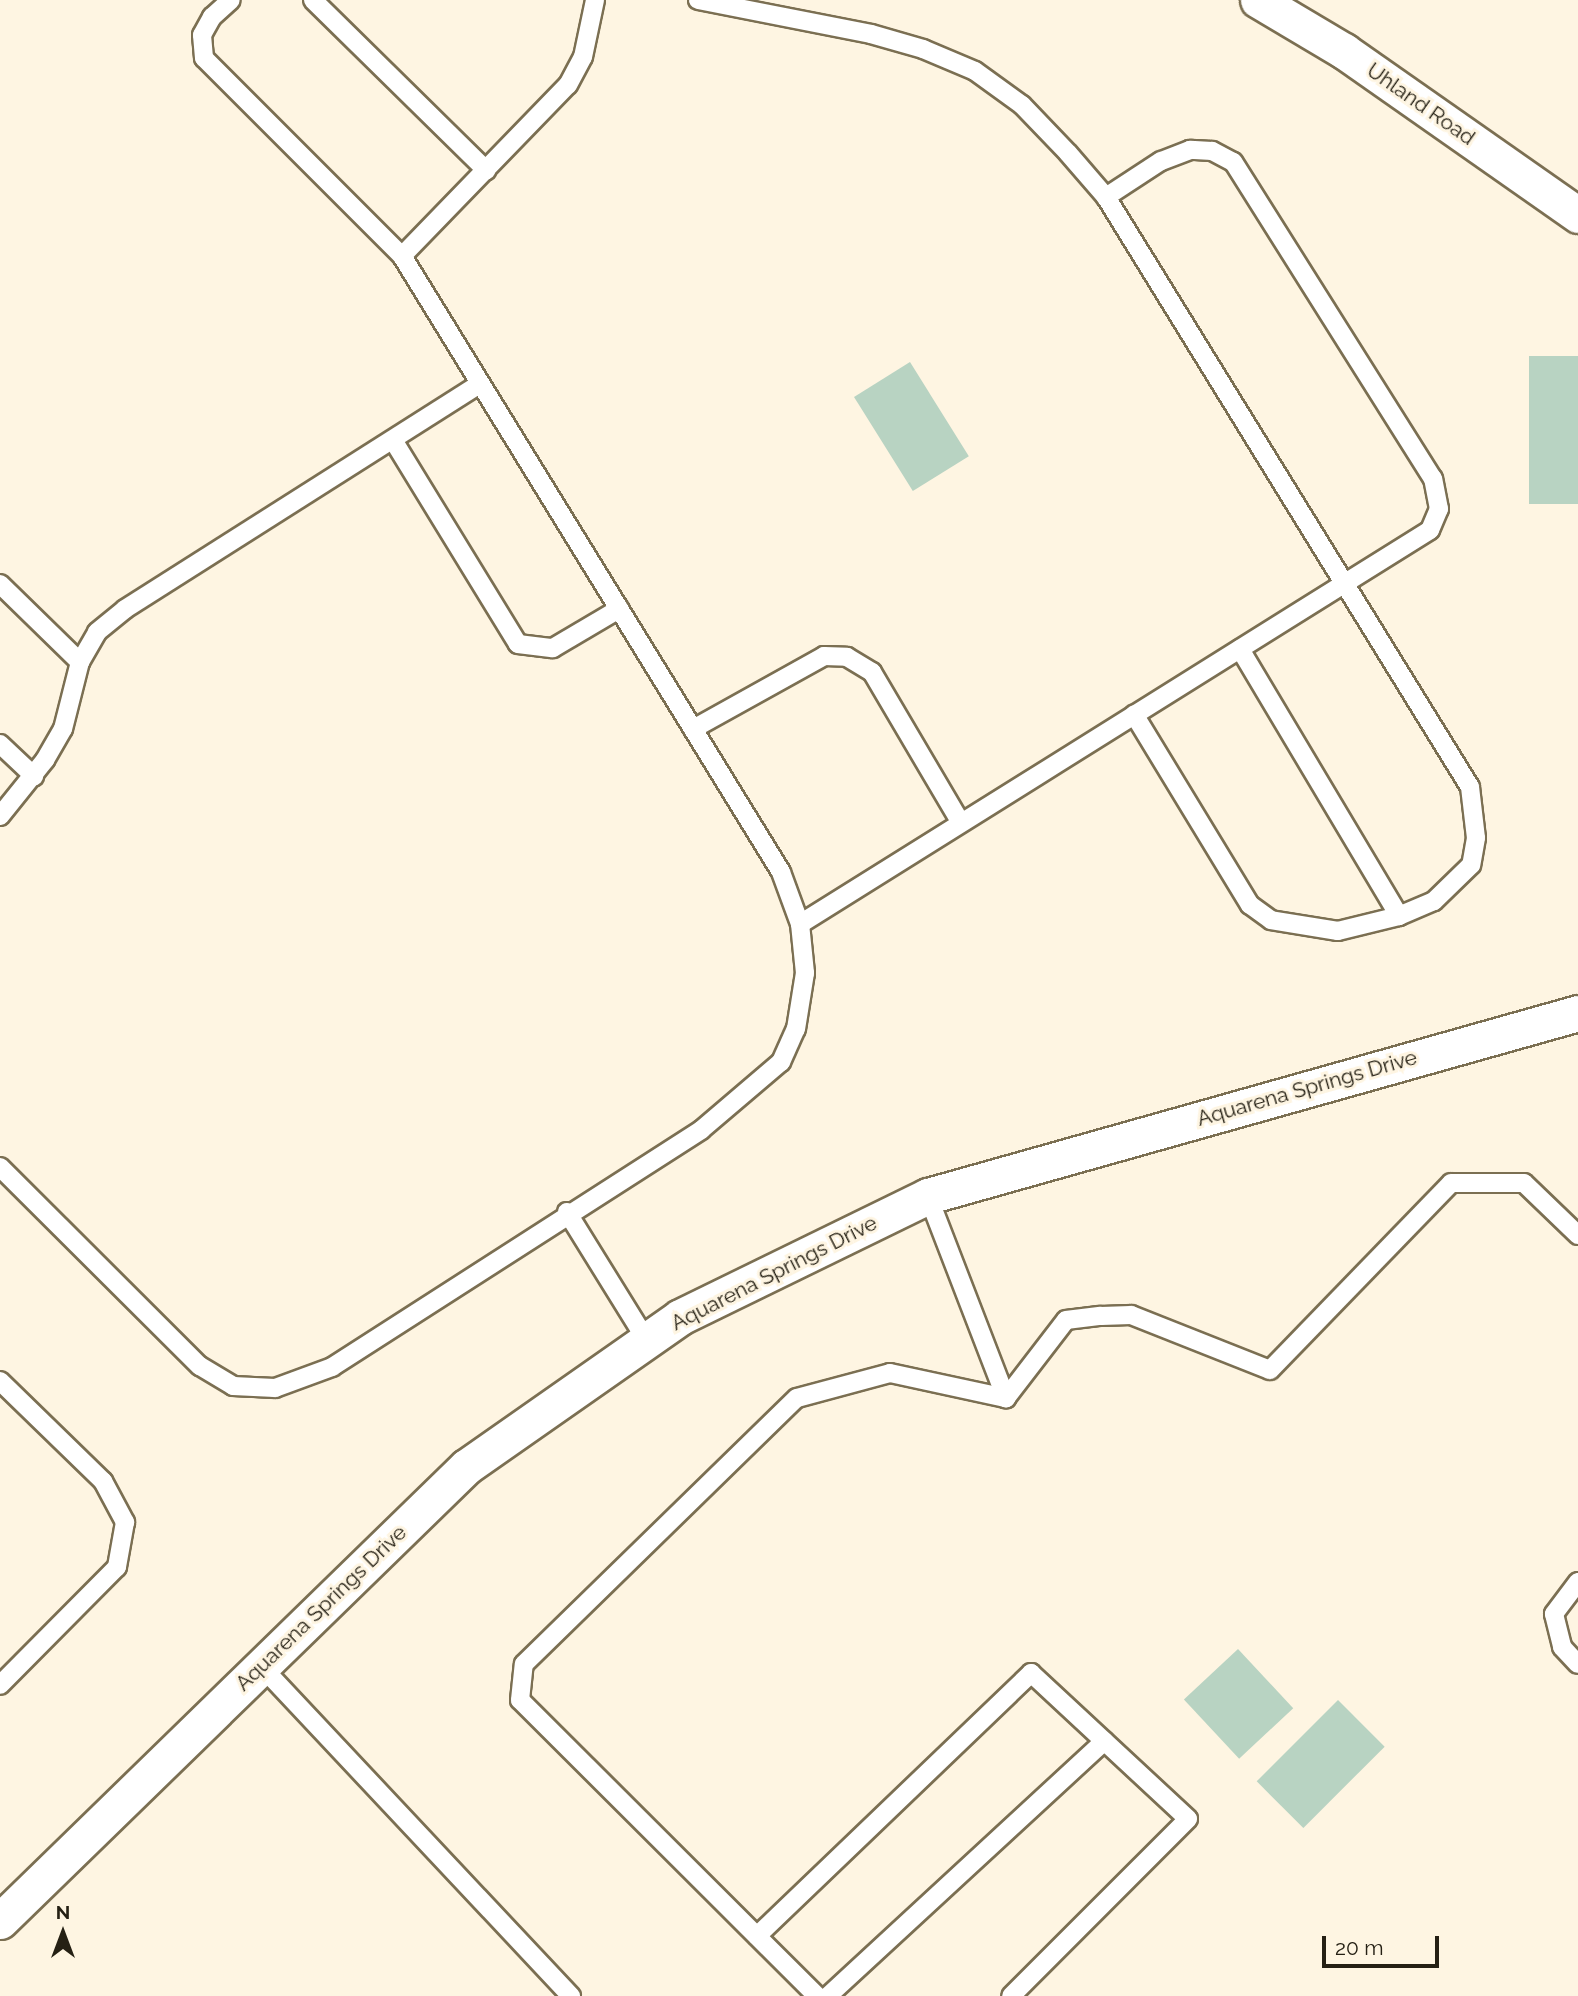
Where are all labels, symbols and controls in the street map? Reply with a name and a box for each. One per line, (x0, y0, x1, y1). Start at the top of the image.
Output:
street label: Uhland Road (1362, 57, 1480, 151)
street label: Aquarena Springs Drive (1194, 1045, 1420, 1131)
street label: Aquarena Springs Drive (667, 1210, 881, 1336)
street label: Aquarena Springs Drive (230, 1520, 412, 1696)
north arrow (28, 1898, 98, 1968)
text: N (56, 1901, 70, 1923)
scale bar (1326, 1923, 1443, 1967)
text: 20 m (1335, 1935, 1383, 1960)

